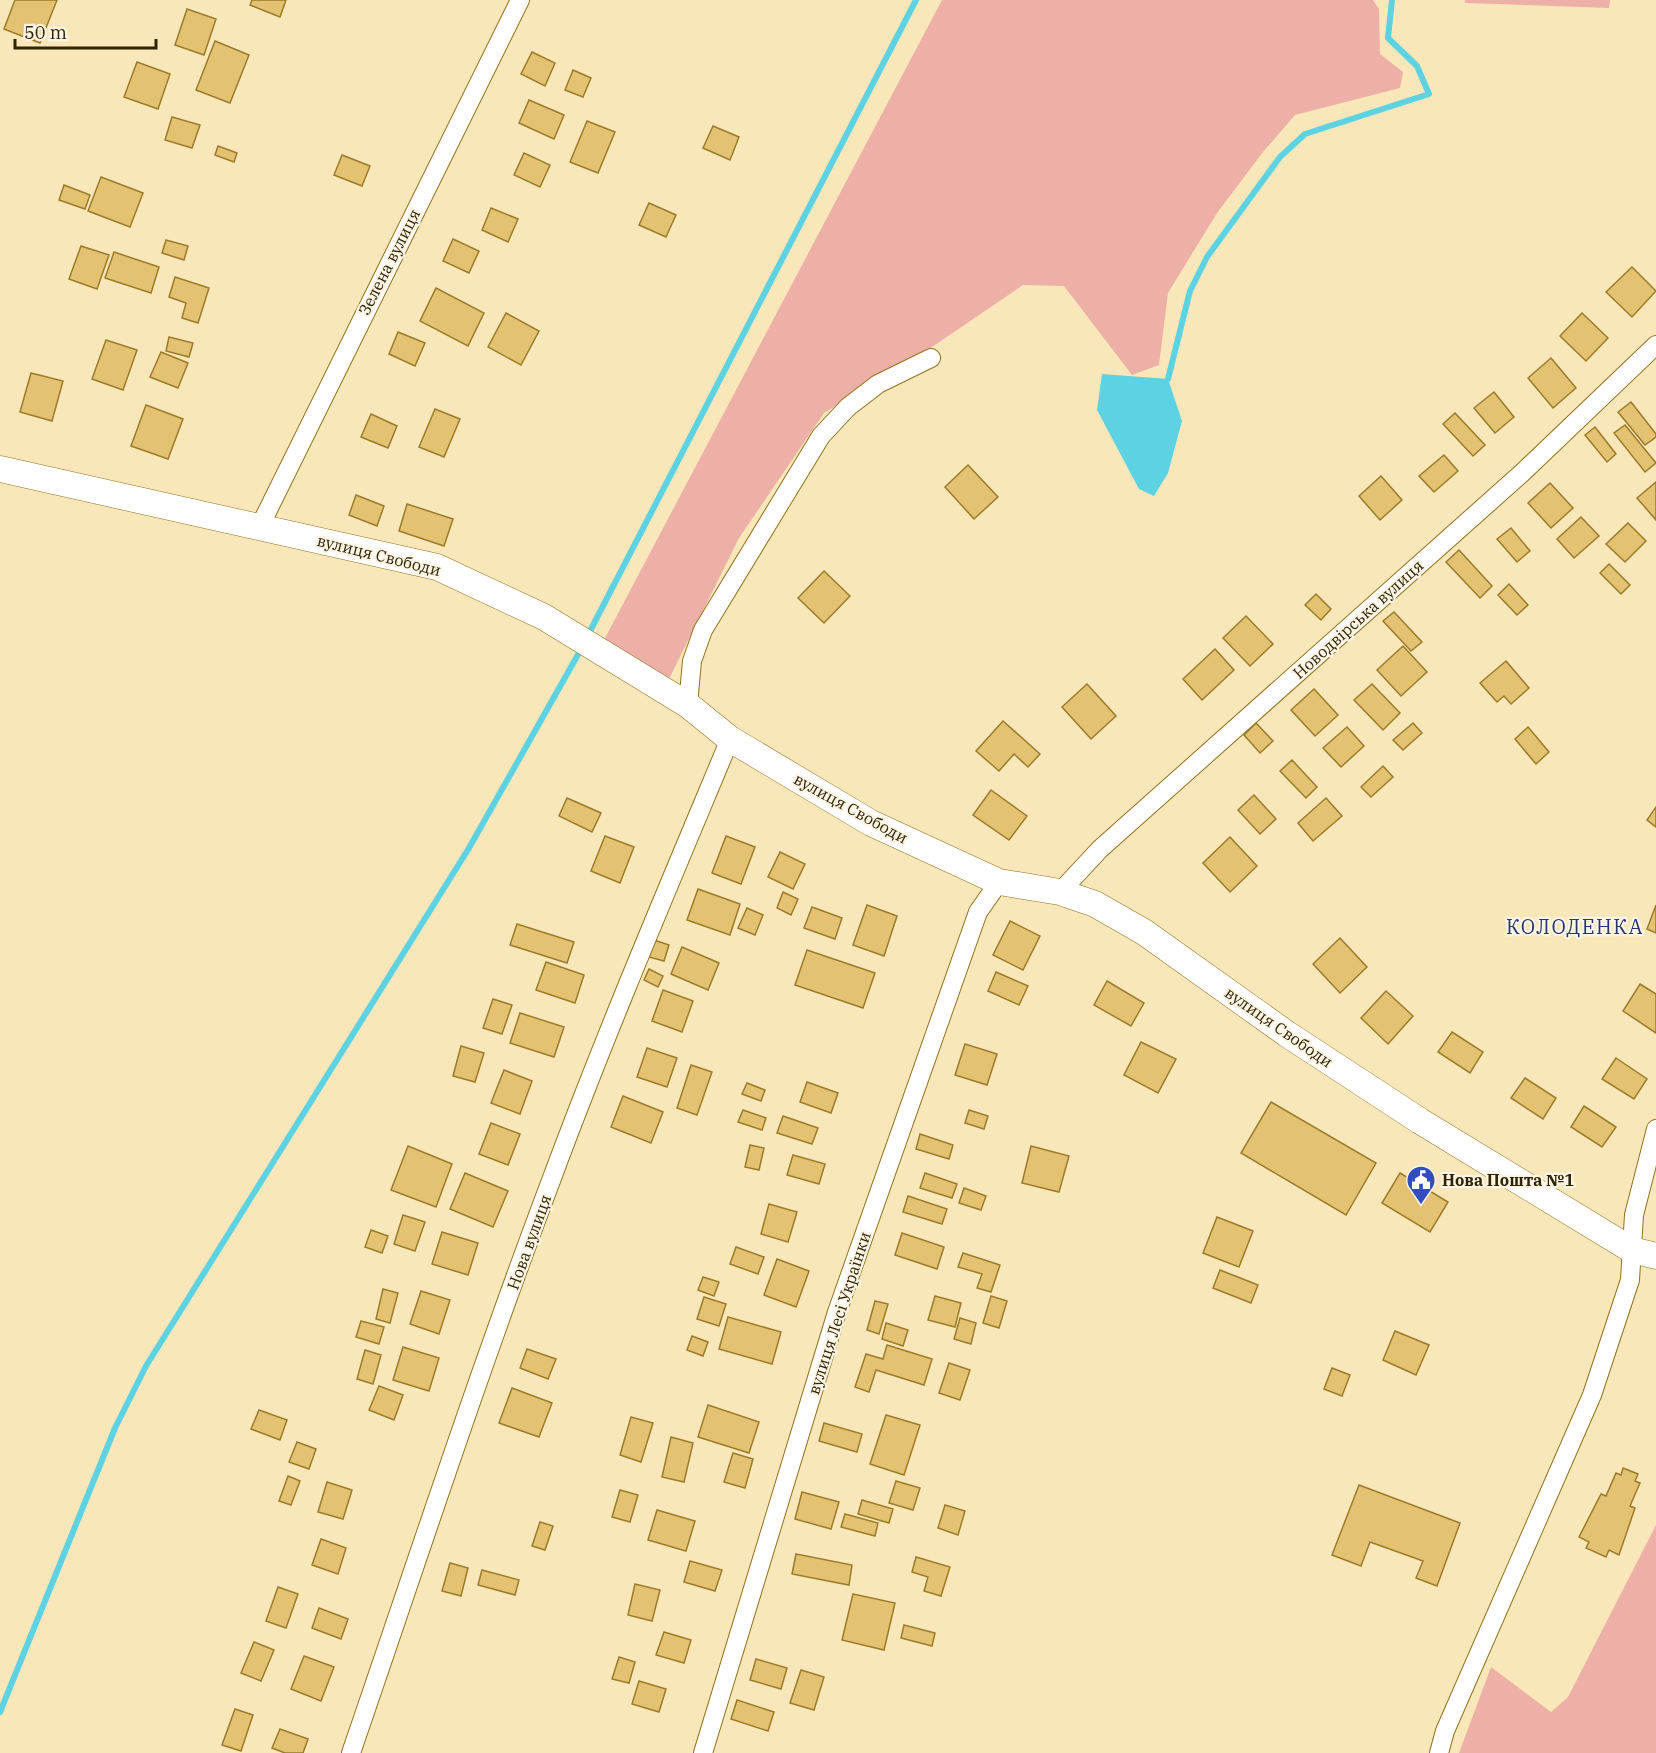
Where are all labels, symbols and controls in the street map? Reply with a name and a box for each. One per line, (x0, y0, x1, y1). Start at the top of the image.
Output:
scale bar (15, 12, 156, 50)
text: 50 m (24, 21, 67, 44)
street label: Зелена вулиця (354, 206, 424, 318)
street label: вулиця Свободи (315, 530, 443, 580)
street label: Новодвірська вулиця (1289, 555, 1427, 683)
street label: вулиця Свободи (791, 768, 911, 848)
district label: КОЛОДЕНКА (1506, 913, 1644, 940)
street label: вулиця Свободи (1221, 982, 1337, 1072)
public building icon: Нова Пошта №1 (1405, 1164, 1437, 1206)
place label: Нова Пошта №1 (1442, 1170, 1574, 1190)
street label: Нова вулиця (503, 1192, 555, 1292)
street label: вулиця Лесі Українки (803, 1229, 875, 1397)

